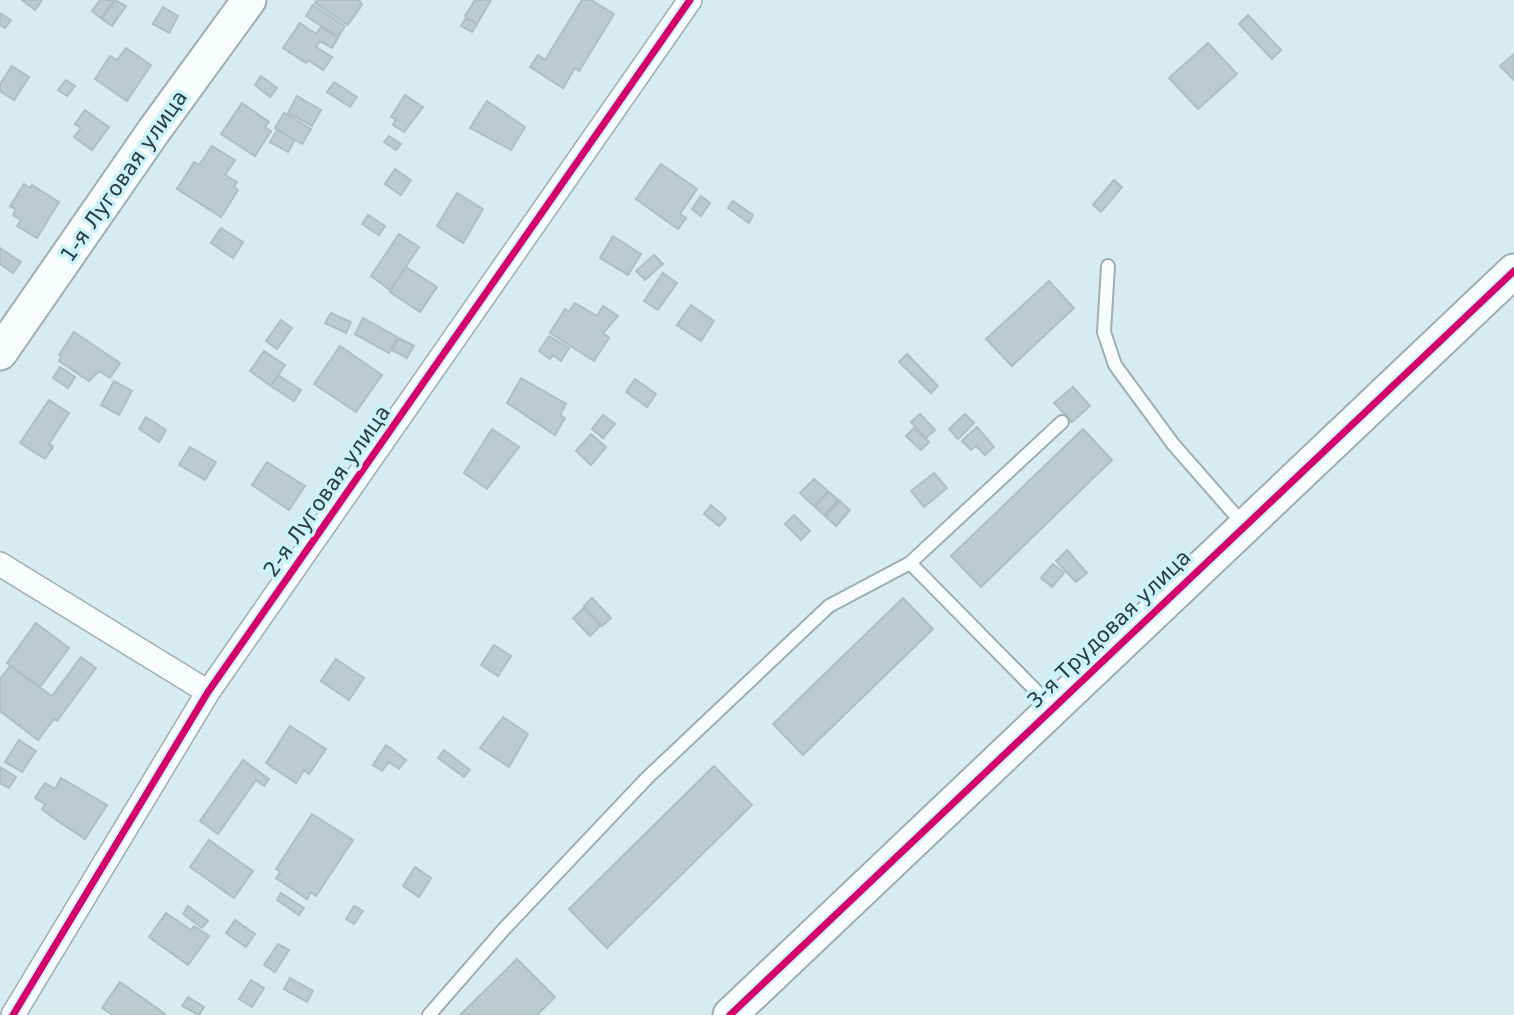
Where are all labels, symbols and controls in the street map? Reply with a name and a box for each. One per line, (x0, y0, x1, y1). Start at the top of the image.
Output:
street label: 1-я Луговая улица (56, 86, 192, 266)
street label: 2-я Луговая улица (259, 401, 395, 581)
street label: 3-я Трудовая улица (1022, 545, 1196, 713)

